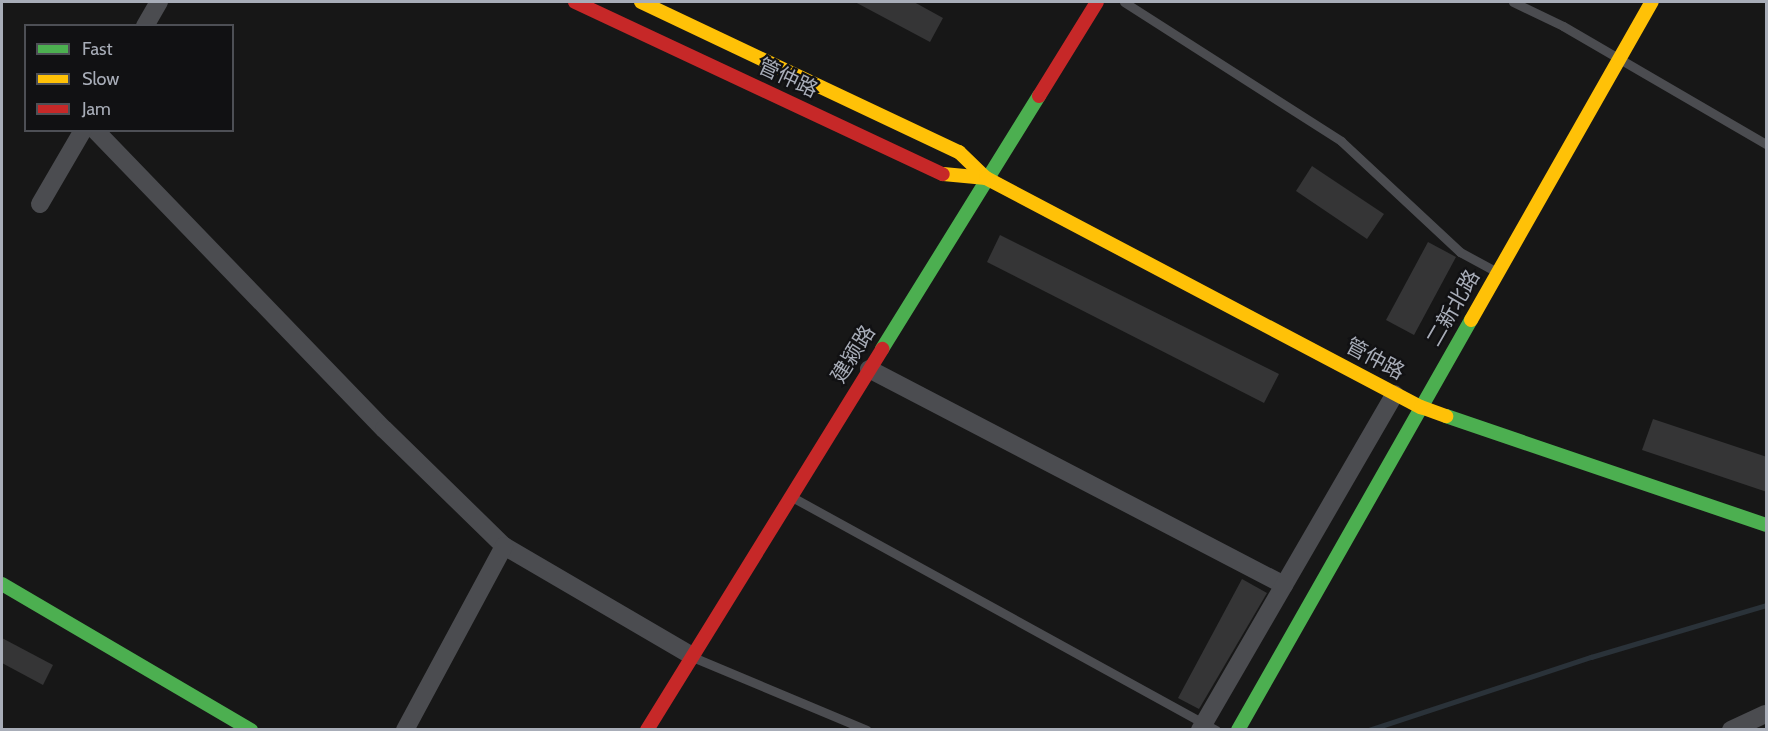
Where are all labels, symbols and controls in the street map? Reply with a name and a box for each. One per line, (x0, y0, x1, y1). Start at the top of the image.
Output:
legend (24, 24, 234, 132)
text: Fast (82, 38, 113, 60)
street label: 管仲路 (754, 53, 822, 103)
text: Slow (82, 68, 119, 90)
text: Jam (82, 98, 111, 120)
street label: 二新北路 (1421, 265, 1485, 351)
street label: 建颍路 (826, 321, 880, 387)
street label: 管仲路 (1341, 333, 1409, 385)

